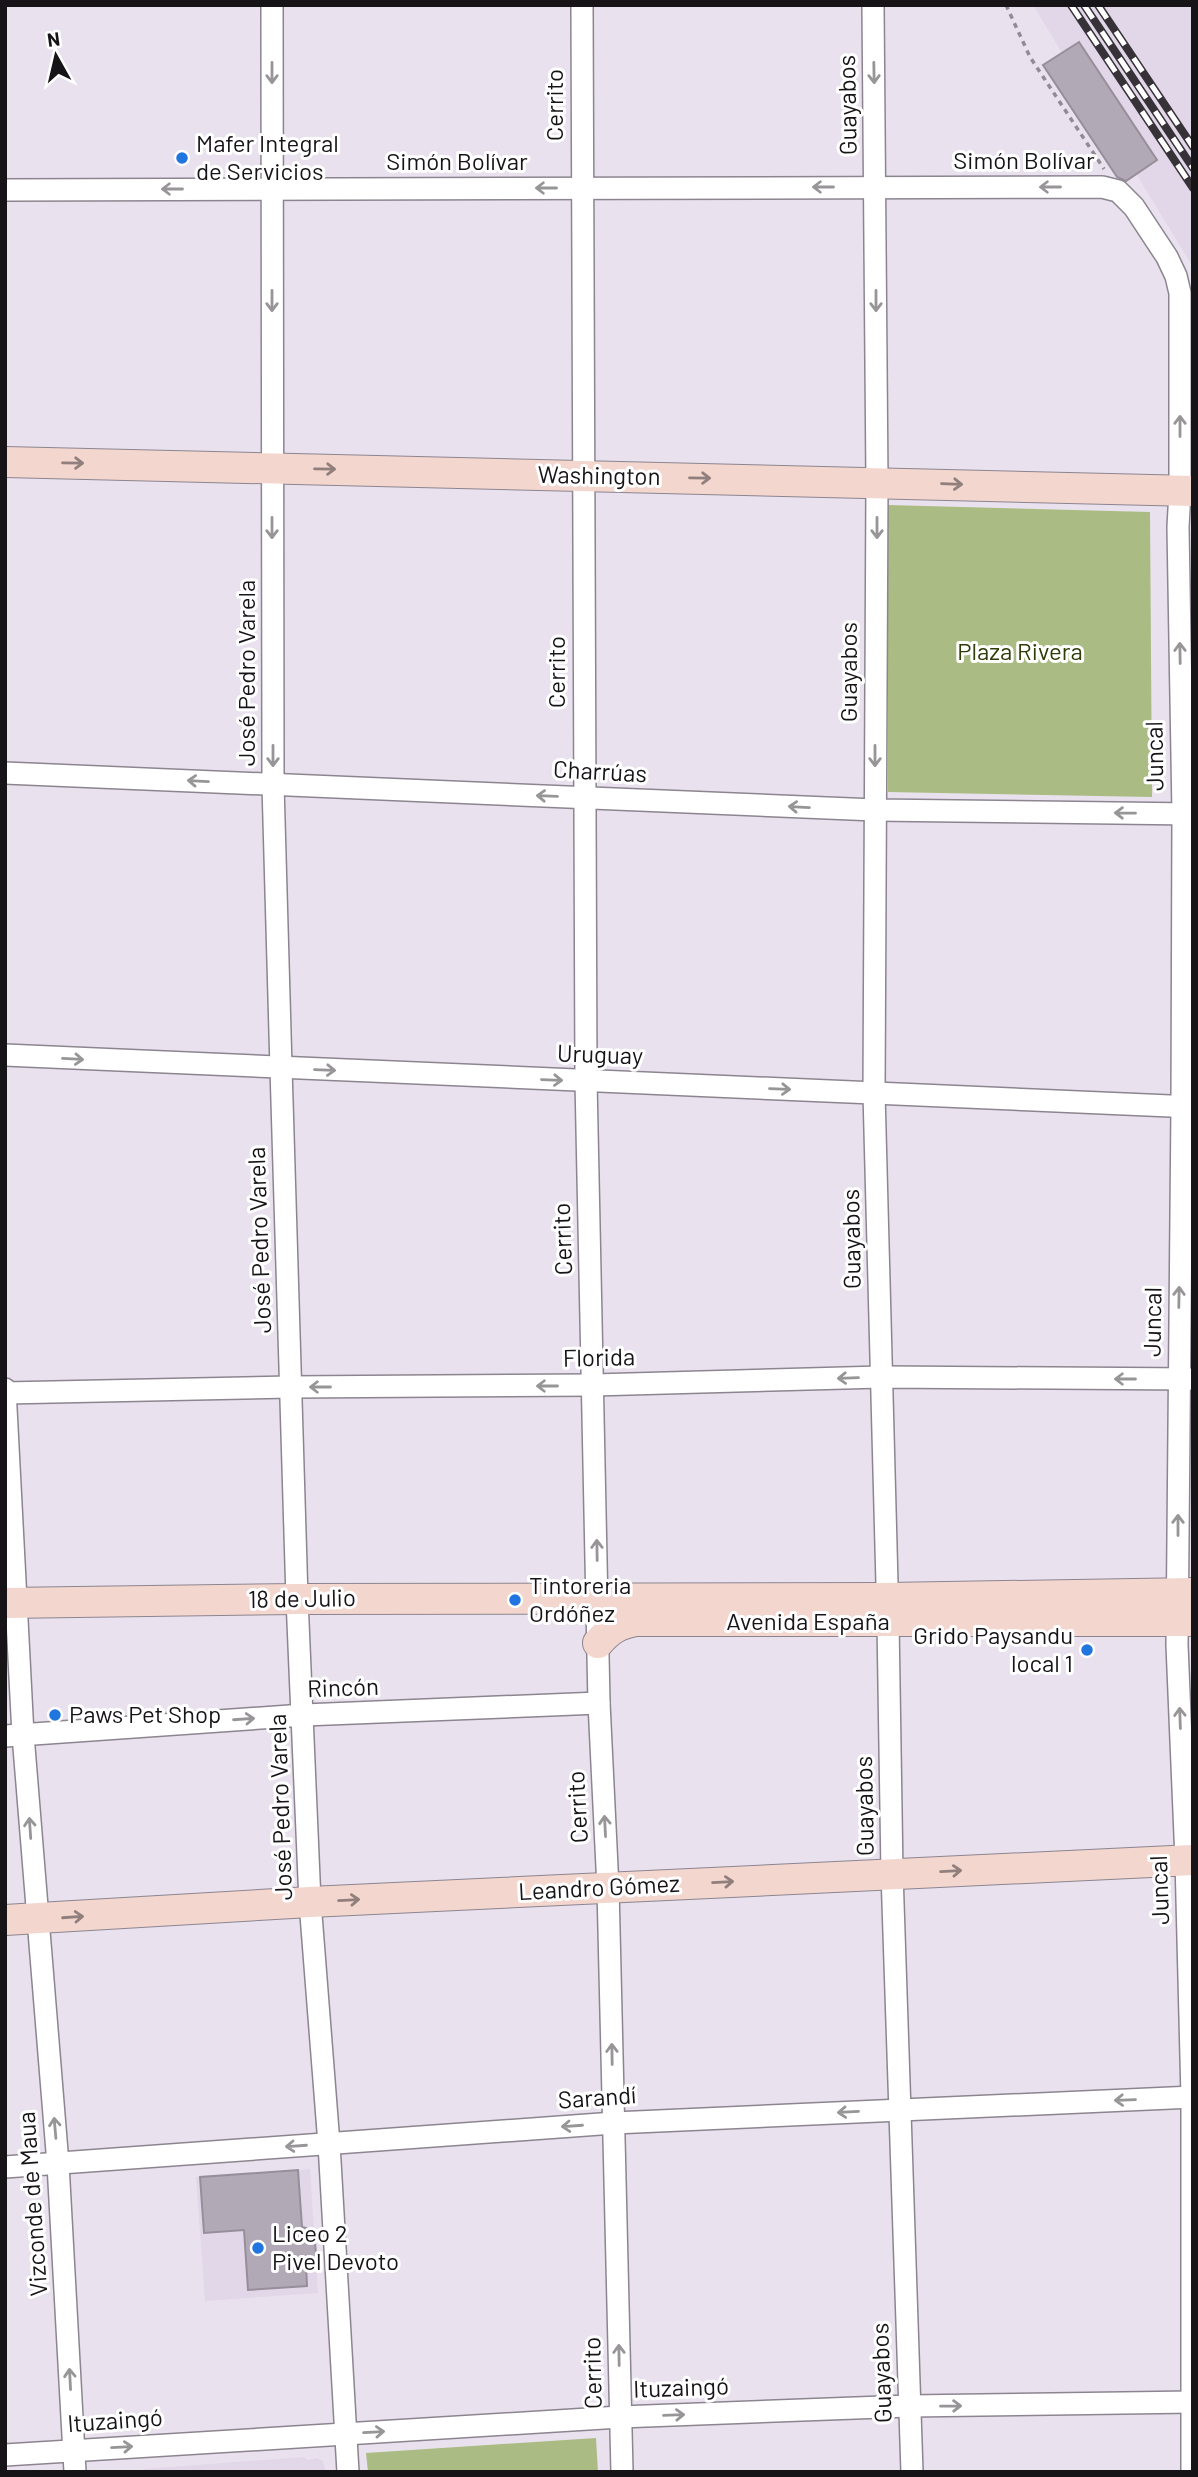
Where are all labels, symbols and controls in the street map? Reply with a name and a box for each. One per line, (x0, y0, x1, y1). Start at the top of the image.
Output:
north arrow (21, 21, 91, 91)
text: N (46, 26, 61, 51)
street label: Guayabos (831, 55, 862, 155)
one-way arrow (265, 62, 279, 85)
one-way arrow (867, 62, 881, 85)
street label: Cerrito (539, 69, 568, 141)
place label: Mafer Integral de Servicios (196, 128, 339, 185)
street label: Simón Bolívar (953, 145, 1095, 174)
street label: Simón Bolívar (386, 146, 528, 175)
marker: Mafer Integral de Servicios (174, 150, 190, 166)
one-way arrow (812, 180, 835, 194)
one-way arrow (1039, 180, 1062, 194)
one-way arrow (535, 181, 558, 195)
one-way arrow (161, 182, 184, 196)
one-way arrow (265, 289, 279, 312)
one-way arrow (869, 289, 883, 312)
one-way arrow (1173, 414, 1187, 437)
one-way arrow (62, 457, 85, 470)
street label: Washington (537, 459, 661, 490)
one-way arrow (314, 463, 337, 476)
one-way arrow (688, 471, 711, 485)
one-way arrow (940, 478, 963, 491)
one-way arrow (265, 517, 279, 540)
one-way arrow (870, 517, 884, 540)
street label: José Pedro Varela (231, 580, 260, 766)
street label: Guayabos (833, 622, 862, 722)
street label: Cerrito (541, 636, 570, 708)
park label: Plaza Rivera (957, 636, 1083, 665)
one-way arrow (1173, 642, 1187, 665)
street label: Juncal (1138, 721, 1169, 791)
one-way arrow (266, 744, 280, 767)
one-way arrow (868, 744, 882, 767)
street label: Charrúas (552, 754, 648, 787)
one-way arrow (186, 775, 209, 788)
one-way arrow (536, 789, 559, 802)
one-way arrow (788, 800, 811, 813)
one-way arrow (1113, 806, 1136, 820)
street label: Uruguay (557, 1038, 644, 1069)
one-way arrow (62, 1052, 85, 1065)
one-way arrow (313, 1064, 336, 1077)
one-way arrow (541, 1073, 564, 1086)
one-way arrow (768, 1083, 791, 1096)
street label: José Pedro Varela (241, 1146, 276, 1334)
street label: Guayabos (835, 1189, 866, 1289)
street label: Cerrito (546, 1202, 577, 1276)
one-way arrow (1172, 1286, 1186, 1309)
street label: Juncal (1136, 1287, 1167, 1357)
street label: Florida (562, 1341, 635, 1372)
one-way arrow (837, 1372, 860, 1385)
one-way arrow (1113, 1372, 1136, 1386)
one-way arrow (536, 1379, 559, 1392)
one-way arrow (308, 1380, 331, 1394)
one-way arrow (1171, 1513, 1185, 1536)
one-way arrow (590, 1539, 604, 1562)
place label: Tintoreria Ordóñez (529, 1570, 631, 1627)
street label: 18 de Julio (248, 1582, 356, 1613)
marker: Tintoreria Ordóñez (507, 1592, 523, 1608)
street label: Avenida España (726, 1606, 890, 1635)
place label: Grido Paysandu local 1 (913, 1620, 1073, 1677)
marker: Grido Paysandu local 1 (1079, 1642, 1095, 1658)
street label: Rincón (307, 1671, 379, 1702)
place label: Paws Pet Shop (69, 1699, 221, 1728)
one-way arrow (1173, 1706, 1186, 1729)
marker: Paws Pet Shop (47, 1707, 63, 1723)
one-way arrow (233, 1713, 256, 1726)
street label: José Pedro Varela (262, 1713, 297, 1901)
street label: Guayabos (848, 1756, 879, 1856)
street label: Cerrito (560, 1770, 593, 1844)
one-way arrow (599, 1815, 612, 1838)
one-way arrow (23, 1817, 36, 1839)
street label: Juncal (1143, 1855, 1174, 1925)
one-way arrow (939, 1864, 962, 1877)
street label: Leandro Gómez (517, 1868, 680, 1905)
one-way arrow (712, 1876, 735, 1889)
one-way arrow (338, 1893, 360, 1906)
one-way arrow (62, 1910, 85, 1923)
one-way arrow (606, 2042, 619, 2065)
street label: Sarandí (557, 2079, 637, 2114)
one-way arrow (1113, 2094, 1136, 2107)
one-way arrow (837, 2105, 860, 2118)
street label: Vizconde de Maua (11, 2111, 52, 2297)
one-way arrow (48, 2117, 61, 2139)
one-way arrow (561, 2120, 584, 2133)
one-way arrow (285, 2140, 308, 2153)
place label: Liceo 2 Pivel Devoto (272, 2218, 399, 2275)
marker: Liceo 2 Pivel Devoto (250, 2240, 266, 2256)
street label: Guayabos (864, 2322, 897, 2424)
street label: Cerrito (576, 2337, 607, 2409)
one-way arrow (612, 2343, 625, 2366)
one-way arrow (64, 2368, 77, 2391)
street label: Ituzaingó (633, 2370, 729, 2403)
one-way arrow (939, 2399, 962, 2412)
street label: Ituzaingó (66, 2402, 164, 2437)
one-way arrow (662, 2408, 685, 2421)
one-way arrow (362, 2425, 384, 2438)
one-way arrow (110, 2440, 133, 2453)

